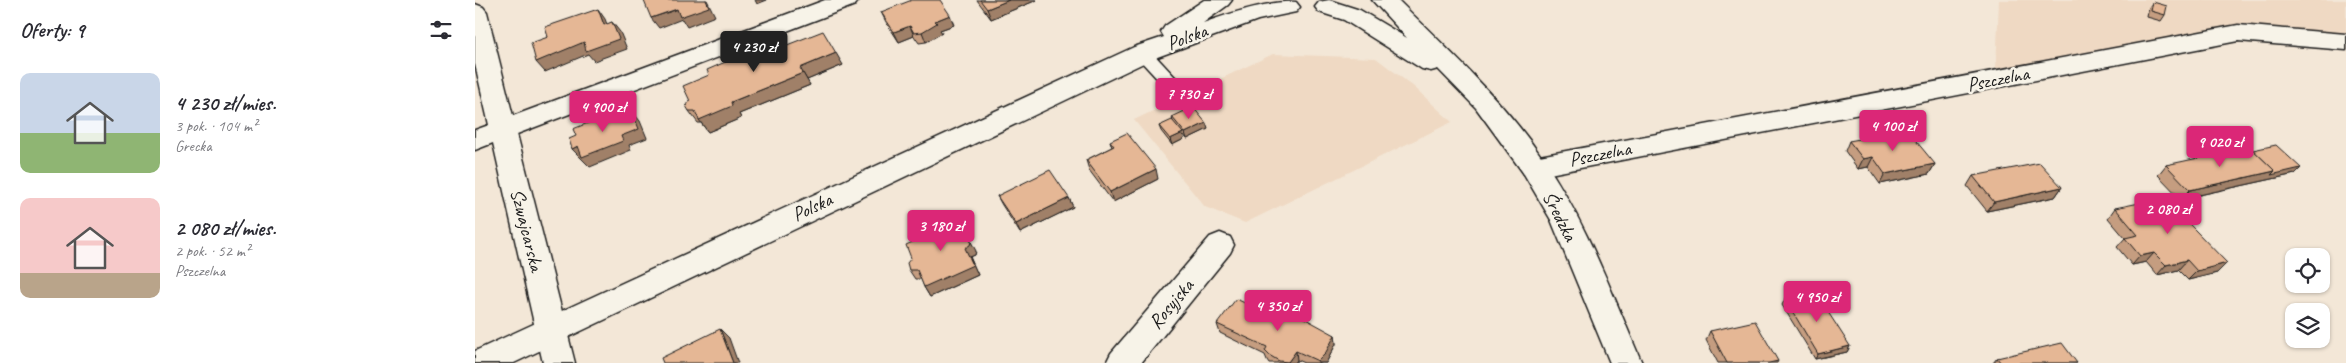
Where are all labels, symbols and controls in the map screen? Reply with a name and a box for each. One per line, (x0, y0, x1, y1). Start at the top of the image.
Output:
icon: filters (427, 16, 455, 44)
text: Oferty: 9 (20, 17, 84, 43)
street label: Polska (1163, 18, 1213, 56)
pin: 4 230 zł (702, 30, 806, 73)
text: 4 230 zł (731, 37, 777, 57)
street label: Pszczelna (1965, 60, 2033, 97)
pin: 7 730 zł (1137, 78, 1241, 120)
text: 7 730 zł (1166, 84, 1212, 104)
text: 4 230 zł/mies. (175, 90, 276, 116)
pin: 4 900 zł (551, 90, 655, 133)
icon: home (60, 93, 120, 153)
text: 4 900 zł (581, 97, 626, 117)
pin: 4 100 zł (1841, 110, 1945, 152)
text: 3 pok. · 104 m² (175, 116, 257, 136)
text: 4 100 zł (1870, 116, 1916, 136)
pin: 9 020 zł (2168, 126, 2272, 168)
text: 9 020 zł (2198, 132, 2243, 152)
street label: Pszczelna (1567, 135, 1635, 172)
text: Grecka (175, 136, 212, 156)
street label: Szwajcarska (505, 186, 550, 276)
street label: Polska (788, 186, 838, 227)
street label: Średzka (1537, 187, 1584, 247)
pin: 2 080 zł (2116, 192, 2220, 235)
text: 2 080 zł (2145, 199, 2191, 219)
pin: 3 180 zł (889, 210, 993, 252)
text: 2 080 zł/mies. (175, 215, 276, 241)
text: 3 180 zł (918, 216, 964, 236)
icon: home (60, 218, 120, 278)
text: 2 pok. · 52 m² (175, 241, 250, 261)
map controls (2285, 248, 2330, 348)
button: locate (2285, 248, 2330, 293)
text: Pszczelna (175, 261, 225, 281)
street label: Rosyjska (1143, 272, 1200, 334)
pin: 4 950 zł (1765, 280, 1869, 323)
text: 4 950 zł (1795, 287, 1839, 307)
pin: 4 350 zł (1226, 290, 1330, 332)
text: 4 350 zł (1256, 296, 1300, 316)
button: layers (2285, 303, 2330, 348)

